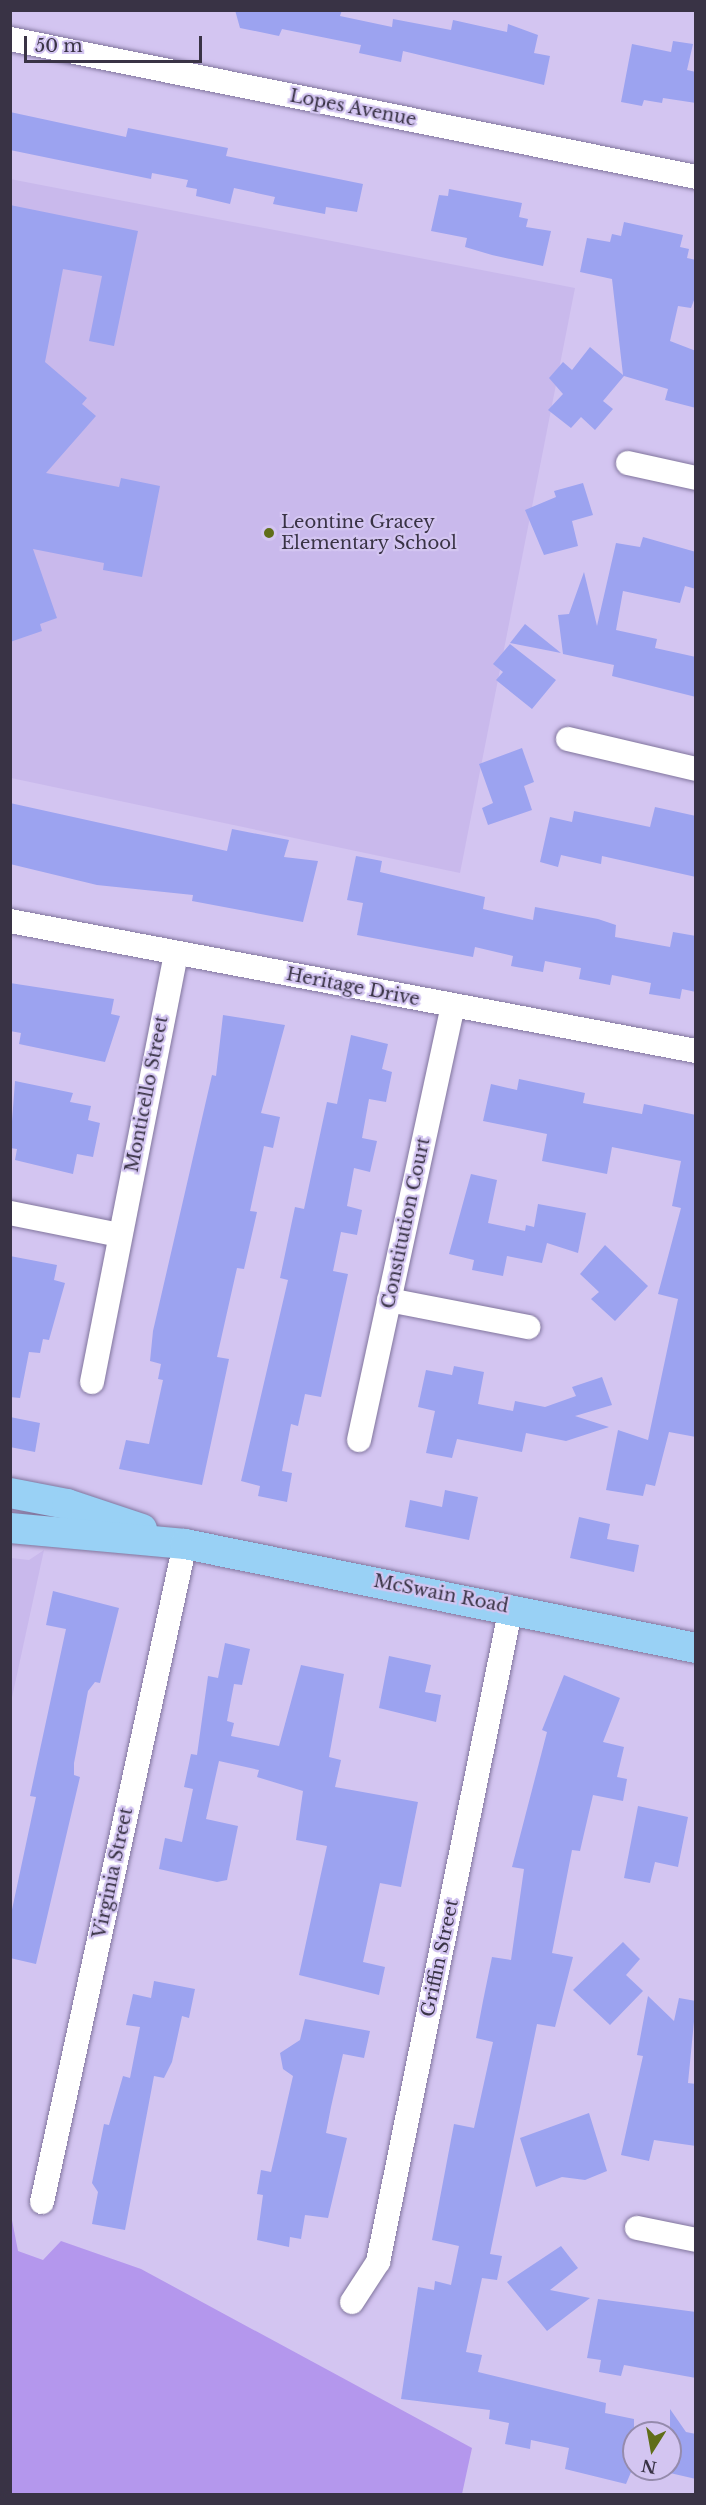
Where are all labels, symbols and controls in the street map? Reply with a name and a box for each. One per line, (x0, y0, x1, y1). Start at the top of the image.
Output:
scale bar (27, 24, 206, 62)
text: 50 m (35, 35, 83, 57)
street label: Lopes Avenue (287, 85, 419, 131)
place label: Leontine Gracey Elementary School (281, 512, 457, 554)
marker: Leontine Gracey Elementary School (262, 526, 276, 540)
street label: Heritage Drive (284, 963, 422, 1011)
street label: Monticello Street (121, 1014, 173, 1174)
street label: Constitution Court (377, 1135, 435, 1311)
street label: McSwain Road (372, 1570, 510, 1618)
street label: Virginia Street (89, 1806, 137, 1940)
street label: Griffin Street (417, 1897, 463, 2019)
north arrow (622, 2421, 682, 2481)
text: N (640, 2455, 658, 2478)

